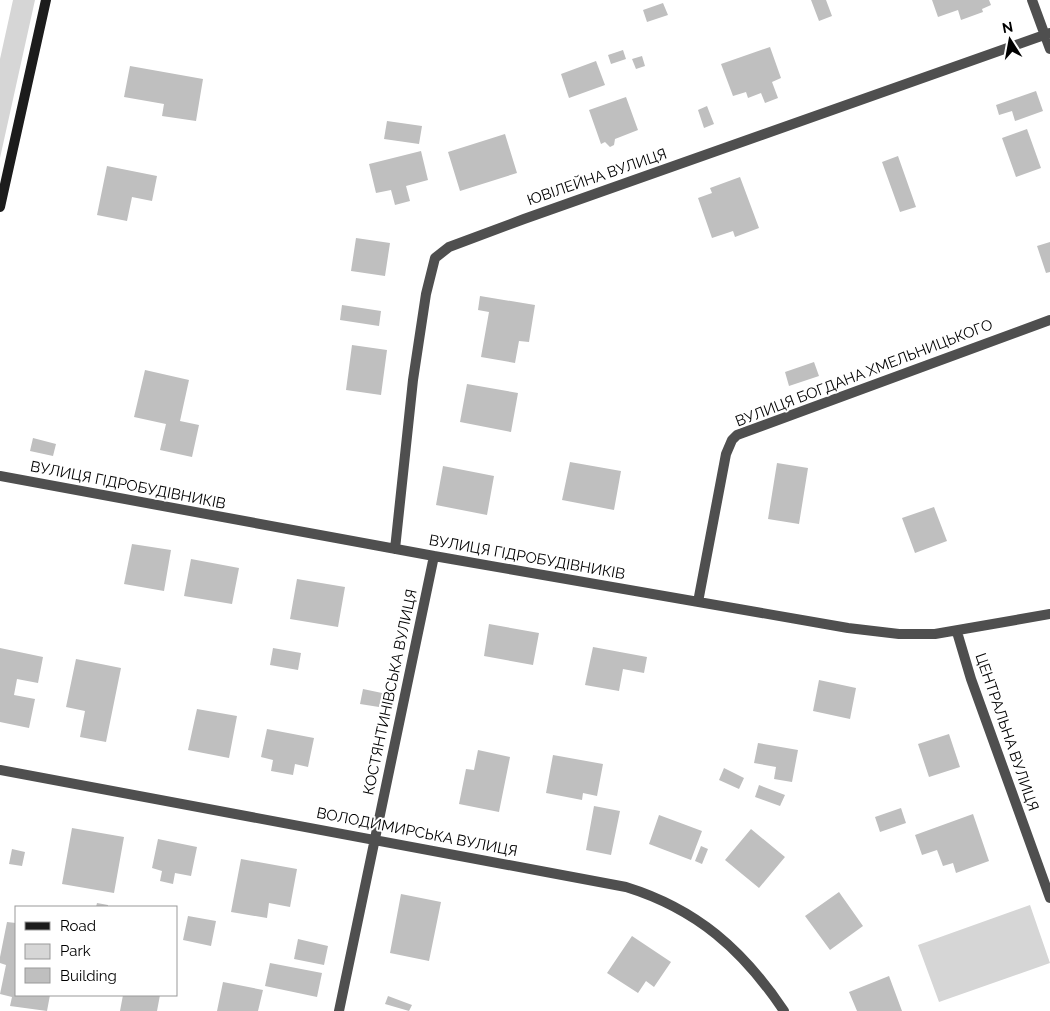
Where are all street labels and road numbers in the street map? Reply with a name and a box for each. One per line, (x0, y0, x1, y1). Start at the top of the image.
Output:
street label: ЮВІЛЕЙНА ВУЛИЦЯ (525, 145, 669, 209)
street label: ВУЛИЦЯ БОГДАНА ХМЕЛЬНИЦЬКОГО (733, 315, 995, 431)
street label: ВУЛИЦЯ ГІДРОБУДІВНИКІВ (29, 457, 227, 513)
street label: ВУЛИЦЯ ГІДРОБУДІВНИКІВ (428, 531, 626, 583)
street label: КОСТЯНТИНІВСЬКА ВУЛИЦЯ (359, 587, 421, 797)
street label: ЦЕНТРАЛЬНА ВУЛИЦЯ (972, 651, 1042, 813)
street label: ВОЛОДИМИРСЬКА ВУЛИЦЯ (315, 804, 519, 860)

